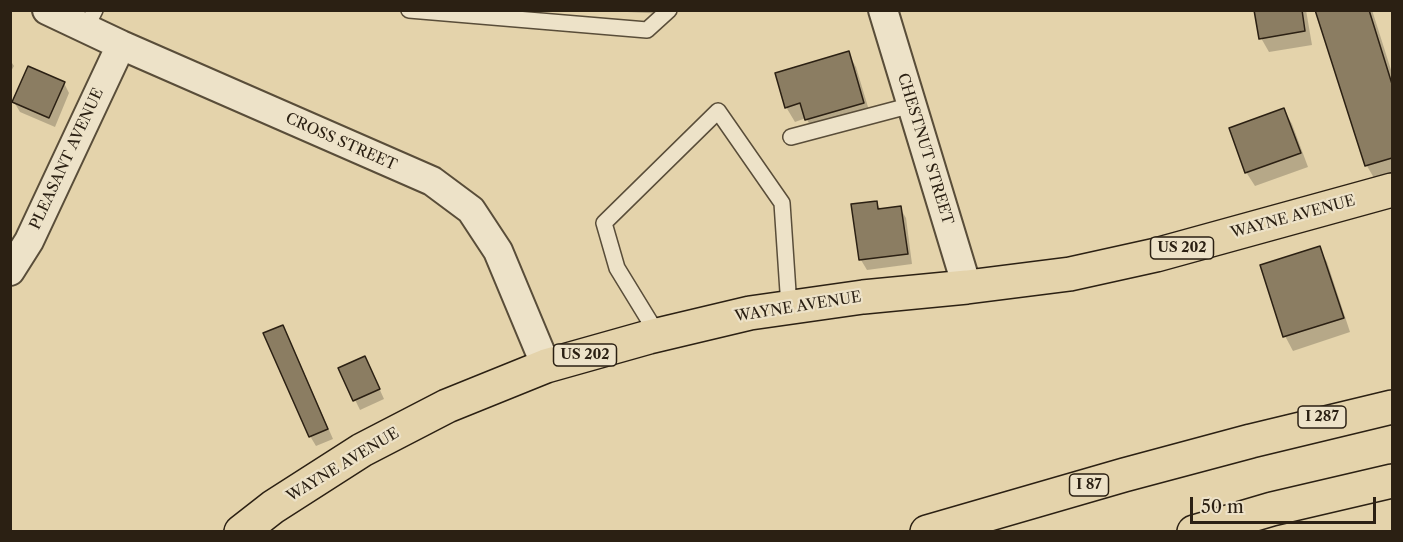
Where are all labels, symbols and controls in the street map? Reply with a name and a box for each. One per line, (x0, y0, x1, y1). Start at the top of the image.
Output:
street label: CHESTNUT STREET (893, 71, 957, 227)
street label: PLEASANT AVENUE (26, 85, 108, 233)
street label: CROSS STREET (283, 109, 399, 175)
street label: WAYNE AVENUE (1229, 192, 1357, 242)
road number: US 202 (1150, 237, 1214, 259)
street label: WAYNE AVENUE (733, 288, 863, 326)
road number: US 202 (554, 344, 616, 366)
road number: I 287 (1298, 406, 1346, 428)
street label: WAYNE AVENUE (284, 424, 402, 506)
road number: I 87 (1070, 474, 1108, 496)
scale bar (1193, 485, 1379, 523)
text: 50 m (1201, 496, 1244, 518)

